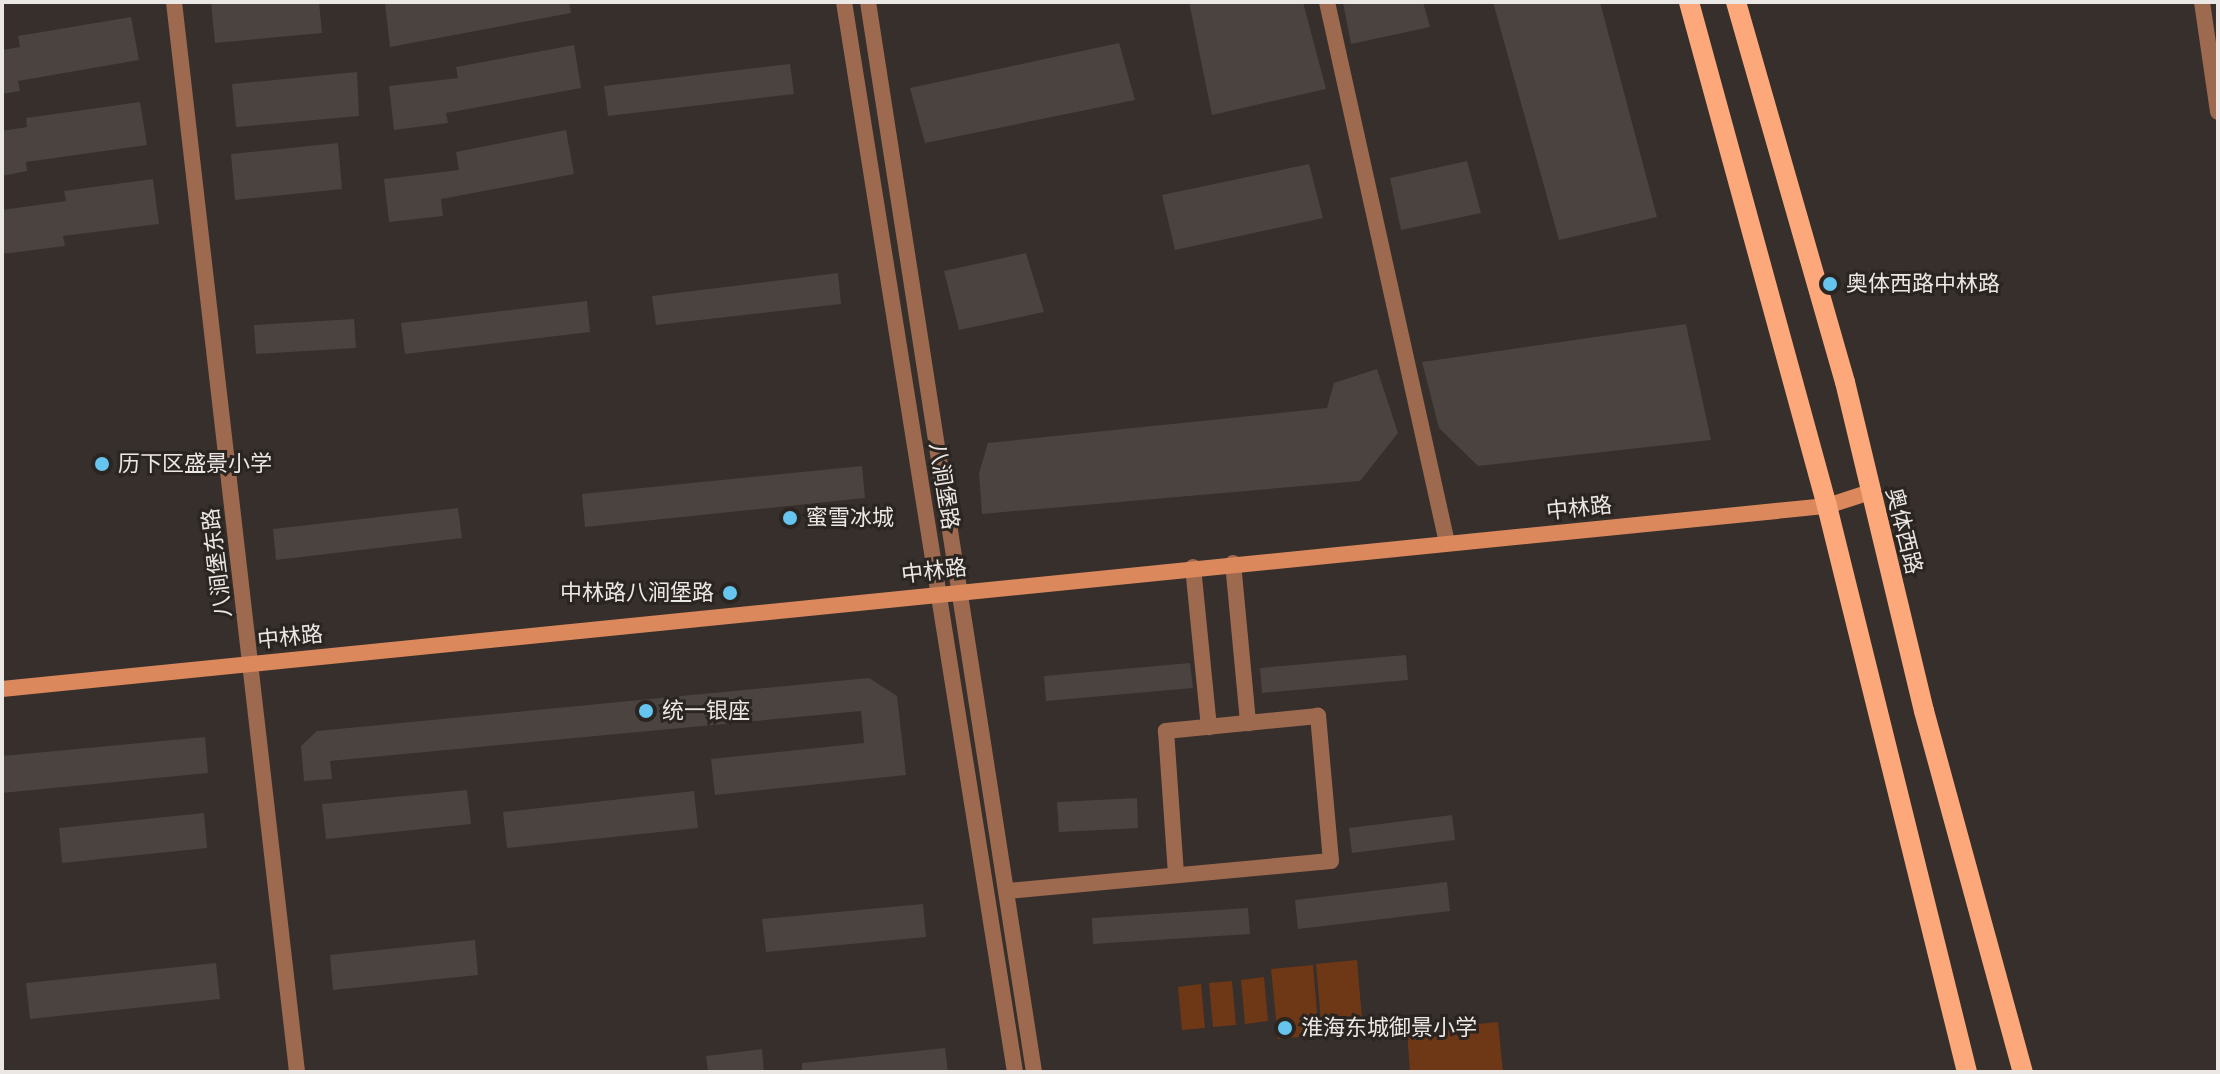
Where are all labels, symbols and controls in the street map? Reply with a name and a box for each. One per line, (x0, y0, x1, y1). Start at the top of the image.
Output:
place label: 奥体西路中林路 (1846, 271, 2000, 297)
marker: 奥体西路中林路 (1821, 275, 1839, 293)
street label: 八涧堡路 (924, 440, 964, 532)
place label: 历下区盛景小学 (118, 451, 272, 477)
marker: 历下区盛景小学 (93, 455, 111, 473)
street label: 奥体西路 (1881, 485, 1927, 577)
street label: 中林路 (1545, 491, 1613, 525)
place label: 蜜雪冰城 (806, 505, 894, 531)
street label: 八涧堡东路 (197, 507, 237, 619)
marker: 蜜雪冰城 (781, 509, 799, 527)
street label: 中林路 (900, 554, 968, 588)
place label: 中林路八涧堡路 (560, 580, 714, 606)
marker: 中林路八涧堡路 (721, 584, 739, 602)
street label: 中林路 (256, 620, 324, 654)
place label: 统一银座 (662, 698, 750, 724)
marker: 统一银座 (637, 702, 655, 720)
place label: 淮海东城御景小学 (1301, 1015, 1477, 1041)
marker: 淮海东城御景小学 (1276, 1019, 1294, 1037)

